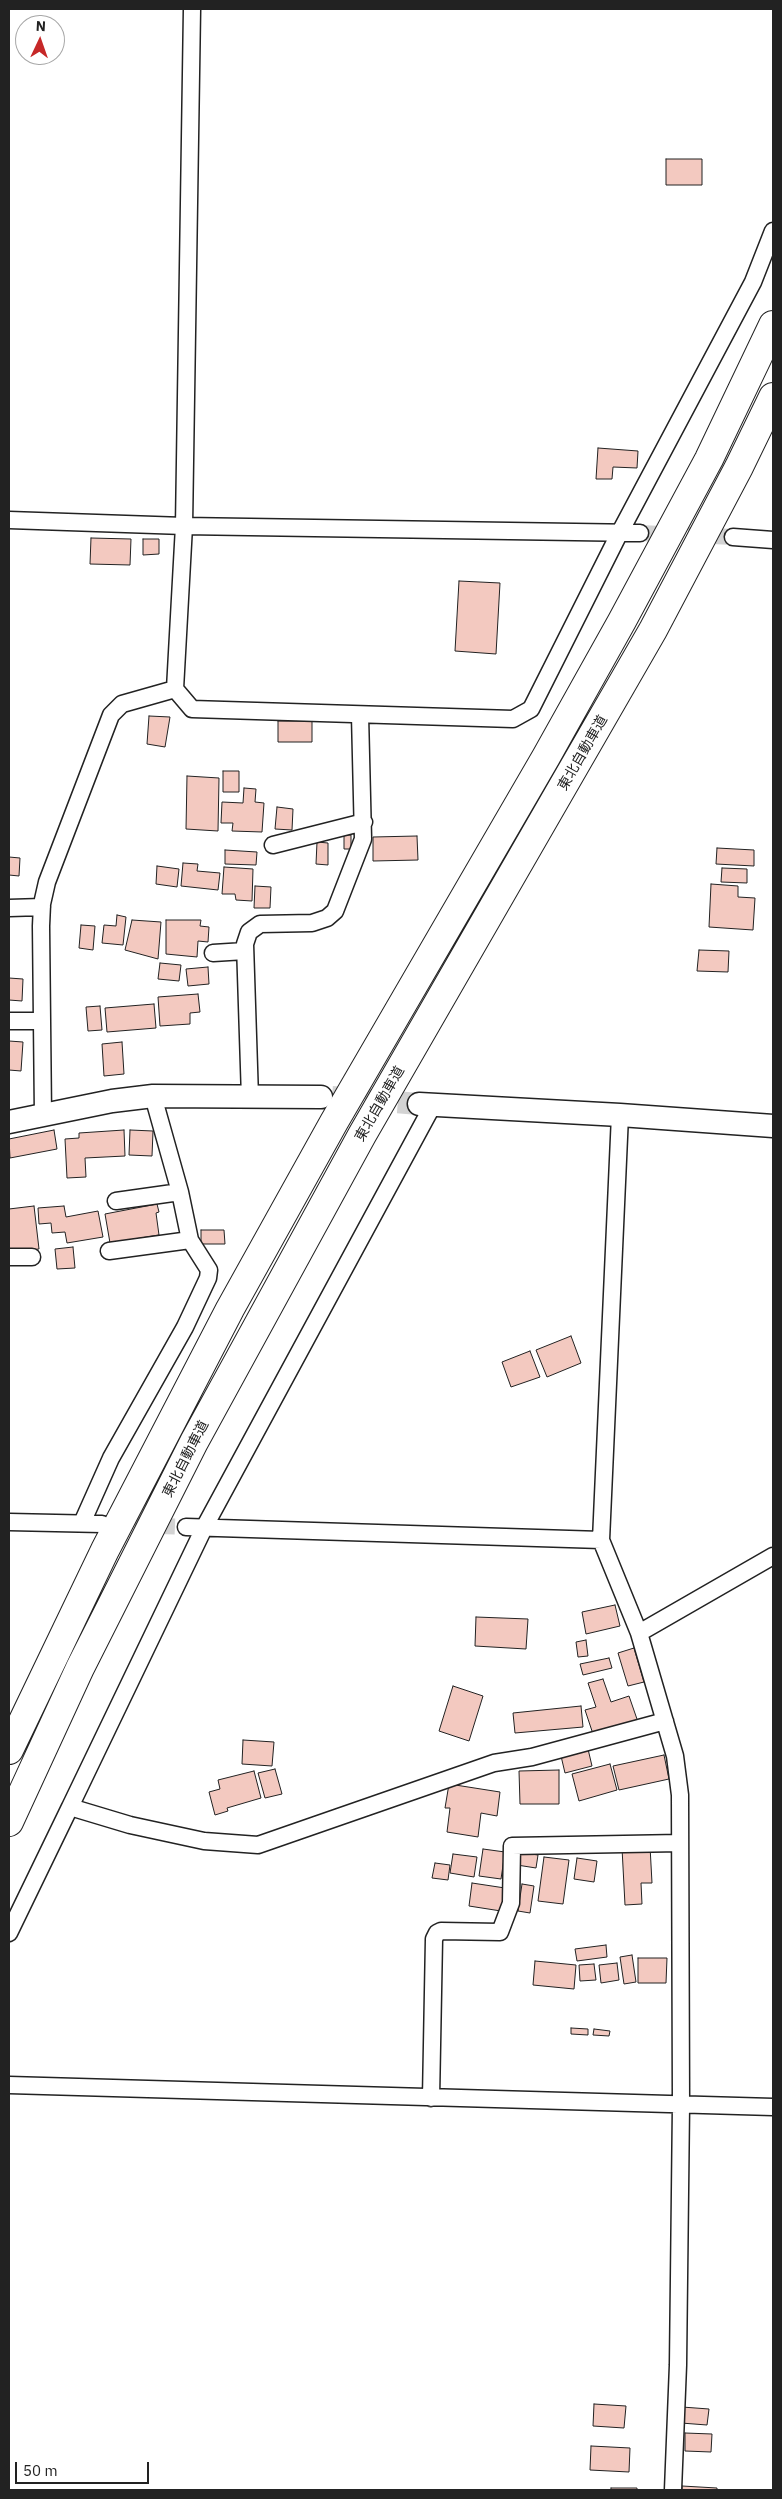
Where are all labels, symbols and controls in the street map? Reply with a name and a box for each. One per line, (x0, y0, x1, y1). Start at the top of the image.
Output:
north arrow (15, 15, 65, 65)
text: N (35, 17, 46, 35)
street label: 東北自動車道 (555, 712, 611, 794)
street label: 東北自動車道 (352, 1063, 408, 1145)
street label: 東北自動車道 (159, 1418, 213, 1500)
scale bar (18, 2452, 151, 2484)
text: 50 m (23, 2461, 58, 2480)

